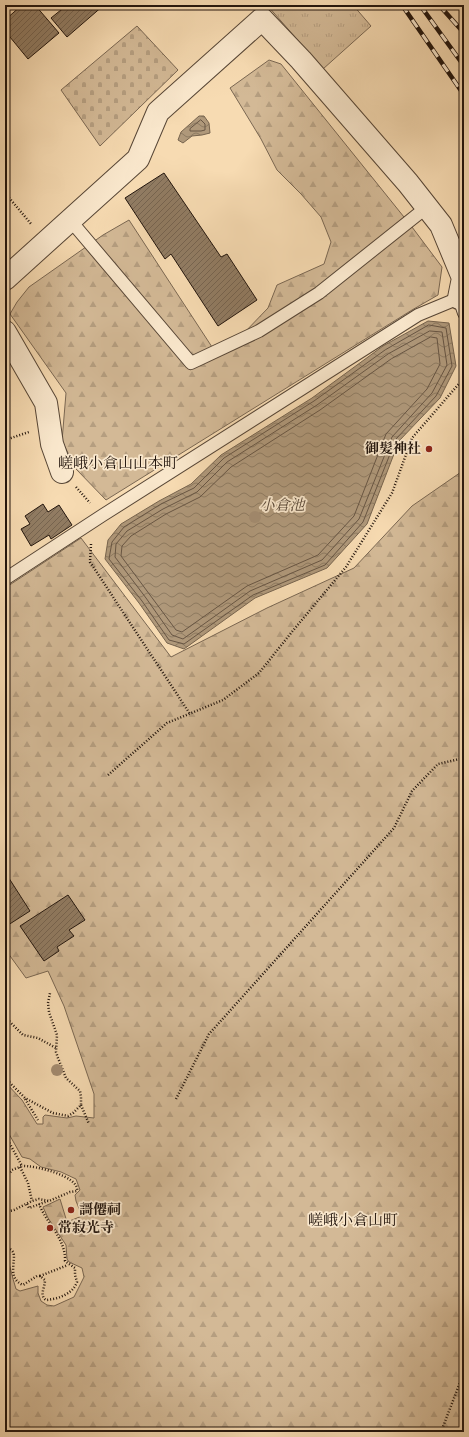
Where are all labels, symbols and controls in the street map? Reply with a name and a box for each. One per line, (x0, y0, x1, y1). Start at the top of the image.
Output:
place label: 御髪神社 (365, 440, 421, 459)
marker: 御髪神社 (424, 444, 434, 454)
district label: 嵯峨小倉山山本町 (58, 454, 178, 475)
water label: 小倉池 (259, 496, 306, 517)
place label: 謌僊祠 (79, 1201, 121, 1220)
marker: 謌僊祠 (66, 1205, 76, 1215)
district label: 嵯峨小倉山町 (308, 1211, 398, 1232)
place label: 常寂光寺 (58, 1219, 114, 1238)
marker: 常寂光寺 (45, 1223, 55, 1233)

